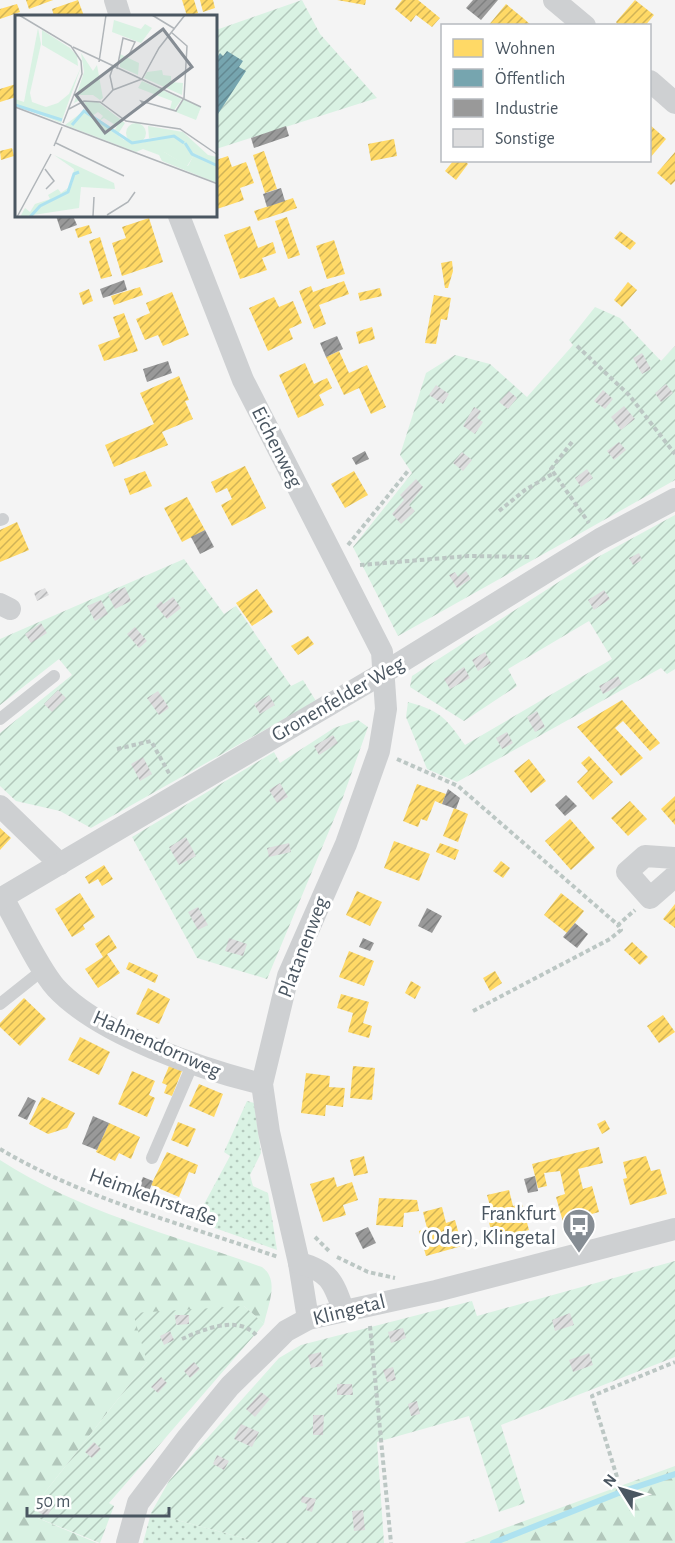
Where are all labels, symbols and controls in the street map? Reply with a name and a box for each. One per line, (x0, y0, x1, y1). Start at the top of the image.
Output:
inset map (15, 15, 218, 218)
legend (441, 24, 651, 162)
text: Wohnen (495, 40, 555, 58)
text: Öffentlich (495, 68, 565, 88)
text: Industrie (495, 100, 558, 118)
text: Sonstige (495, 130, 555, 148)
street label: Eichenweg (248, 403, 307, 492)
street label: Gronenfelder Weg (268, 652, 409, 745)
street label: Platanenweg (274, 893, 332, 1000)
street label: Hahnendornweg (90, 1006, 225, 1082)
street label: Heimkehrstraße (86, 1164, 220, 1230)
place label: Frankfurt (Oder), Klingetal (420, 1203, 556, 1248)
bus stop icon: Frankfurt (Oder), Klingetal (561, 1207, 597, 1254)
street label: Klingetal (311, 1291, 387, 1329)
north arrow (591, 1459, 651, 1519)
text: N (600, 1471, 620, 1490)
scale bar (27, 1480, 170, 1518)
text: 50 m (36, 1493, 70, 1511)

